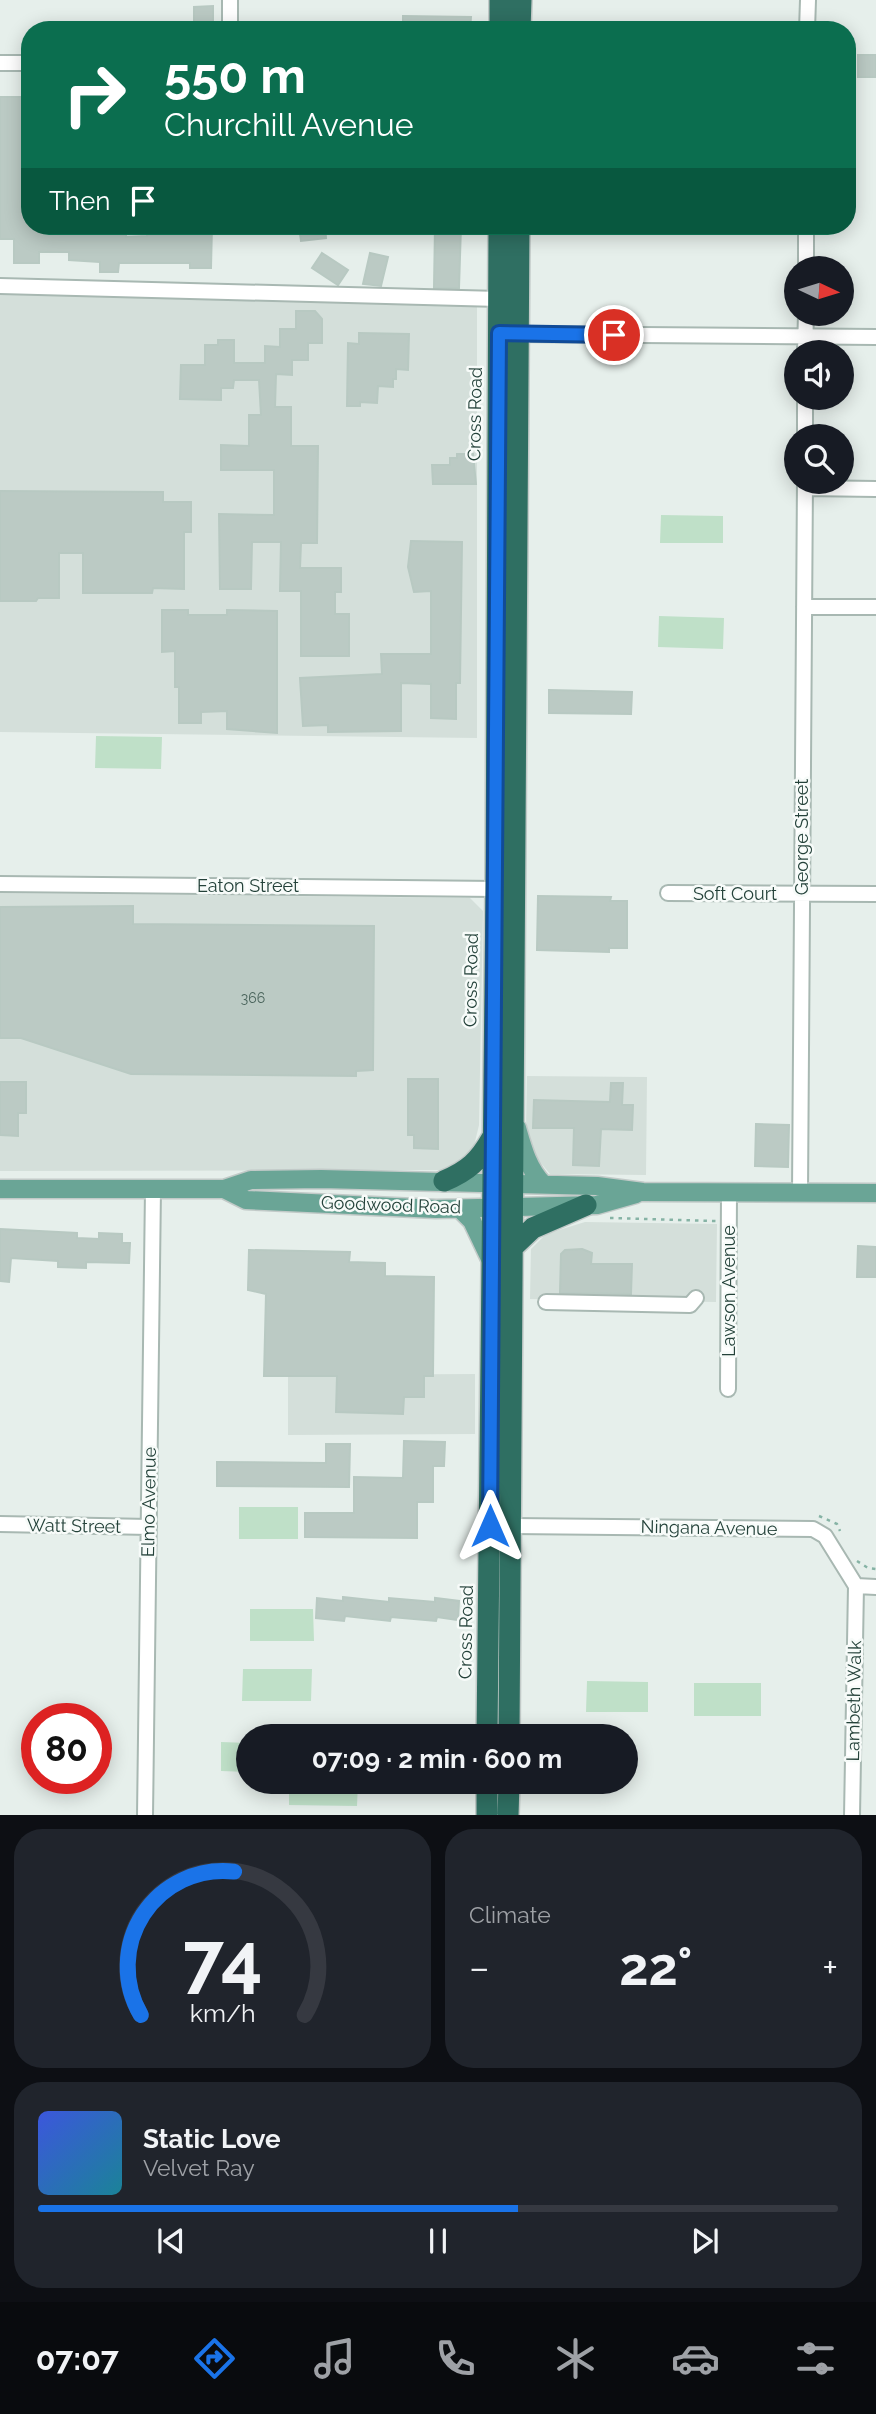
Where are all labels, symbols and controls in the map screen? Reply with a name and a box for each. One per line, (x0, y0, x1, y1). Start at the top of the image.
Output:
text: 550 m (164, 47, 306, 104)
icon: right (49, 49, 140, 140)
text: Churchill Avenue (164, 106, 413, 143)
icon: arrive (124, 182, 162, 220)
text: Then (49, 186, 110, 216)
north arrow (784, 256, 854, 326)
map controls (784, 256, 854, 494)
pin (584, 305, 644, 365)
icon: arrive (595, 316, 633, 354)
button: sound (784, 340, 854, 410)
street label: Cross Road (463, 367, 486, 461)
button: search (784, 424, 854, 494)
street label: George Street (791, 779, 812, 895)
street label: Eaton Street (197, 875, 299, 896)
street label: Soft Court (693, 883, 777, 904)
street label: Cross Road (459, 933, 482, 1027)
house number: 366 (241, 990, 265, 1006)
street label: Goodwood Road (321, 1192, 461, 1217)
street label: Lawson Avenue (718, 1225, 739, 1357)
street label: Elmo Avenue (137, 1446, 160, 1557)
position arrow (453, 1489, 527, 1563)
street label: Watt Street (27, 1514, 121, 1537)
street label: Ningana Avenue (640, 1516, 778, 1539)
street label: Cross Road (454, 1585, 477, 1679)
street label: Lambeth Walk (842, 1640, 865, 1762)
speed limit sign: 80 (21, 1703, 112, 1794)
text: 07:09 · 2 min · 600 m (312, 1744, 562, 1774)
text: Climate (469, 1901, 551, 1928)
text: 74 (183, 1917, 262, 2002)
text: 22° (619, 1936, 692, 1997)
text: − (469, 1945, 489, 1990)
text: + (822, 1945, 838, 1990)
text: km/h (190, 1997, 255, 2027)
text: Static Love (143, 2124, 281, 2154)
text: Velvet Ray (143, 2154, 255, 2181)
icon: previous (152, 2222, 190, 2260)
icon: pause (419, 2222, 457, 2260)
icon: next (686, 2222, 724, 2260)
icon: directions (190, 2334, 239, 2383)
icon: music (310, 2334, 359, 2383)
icon: phone (431, 2334, 480, 2383)
icon: climate (551, 2334, 600, 2383)
icon: car (671, 2334, 720, 2383)
icon: filters (791, 2334, 840, 2383)
text: 07:07 (36, 2340, 119, 2377)

